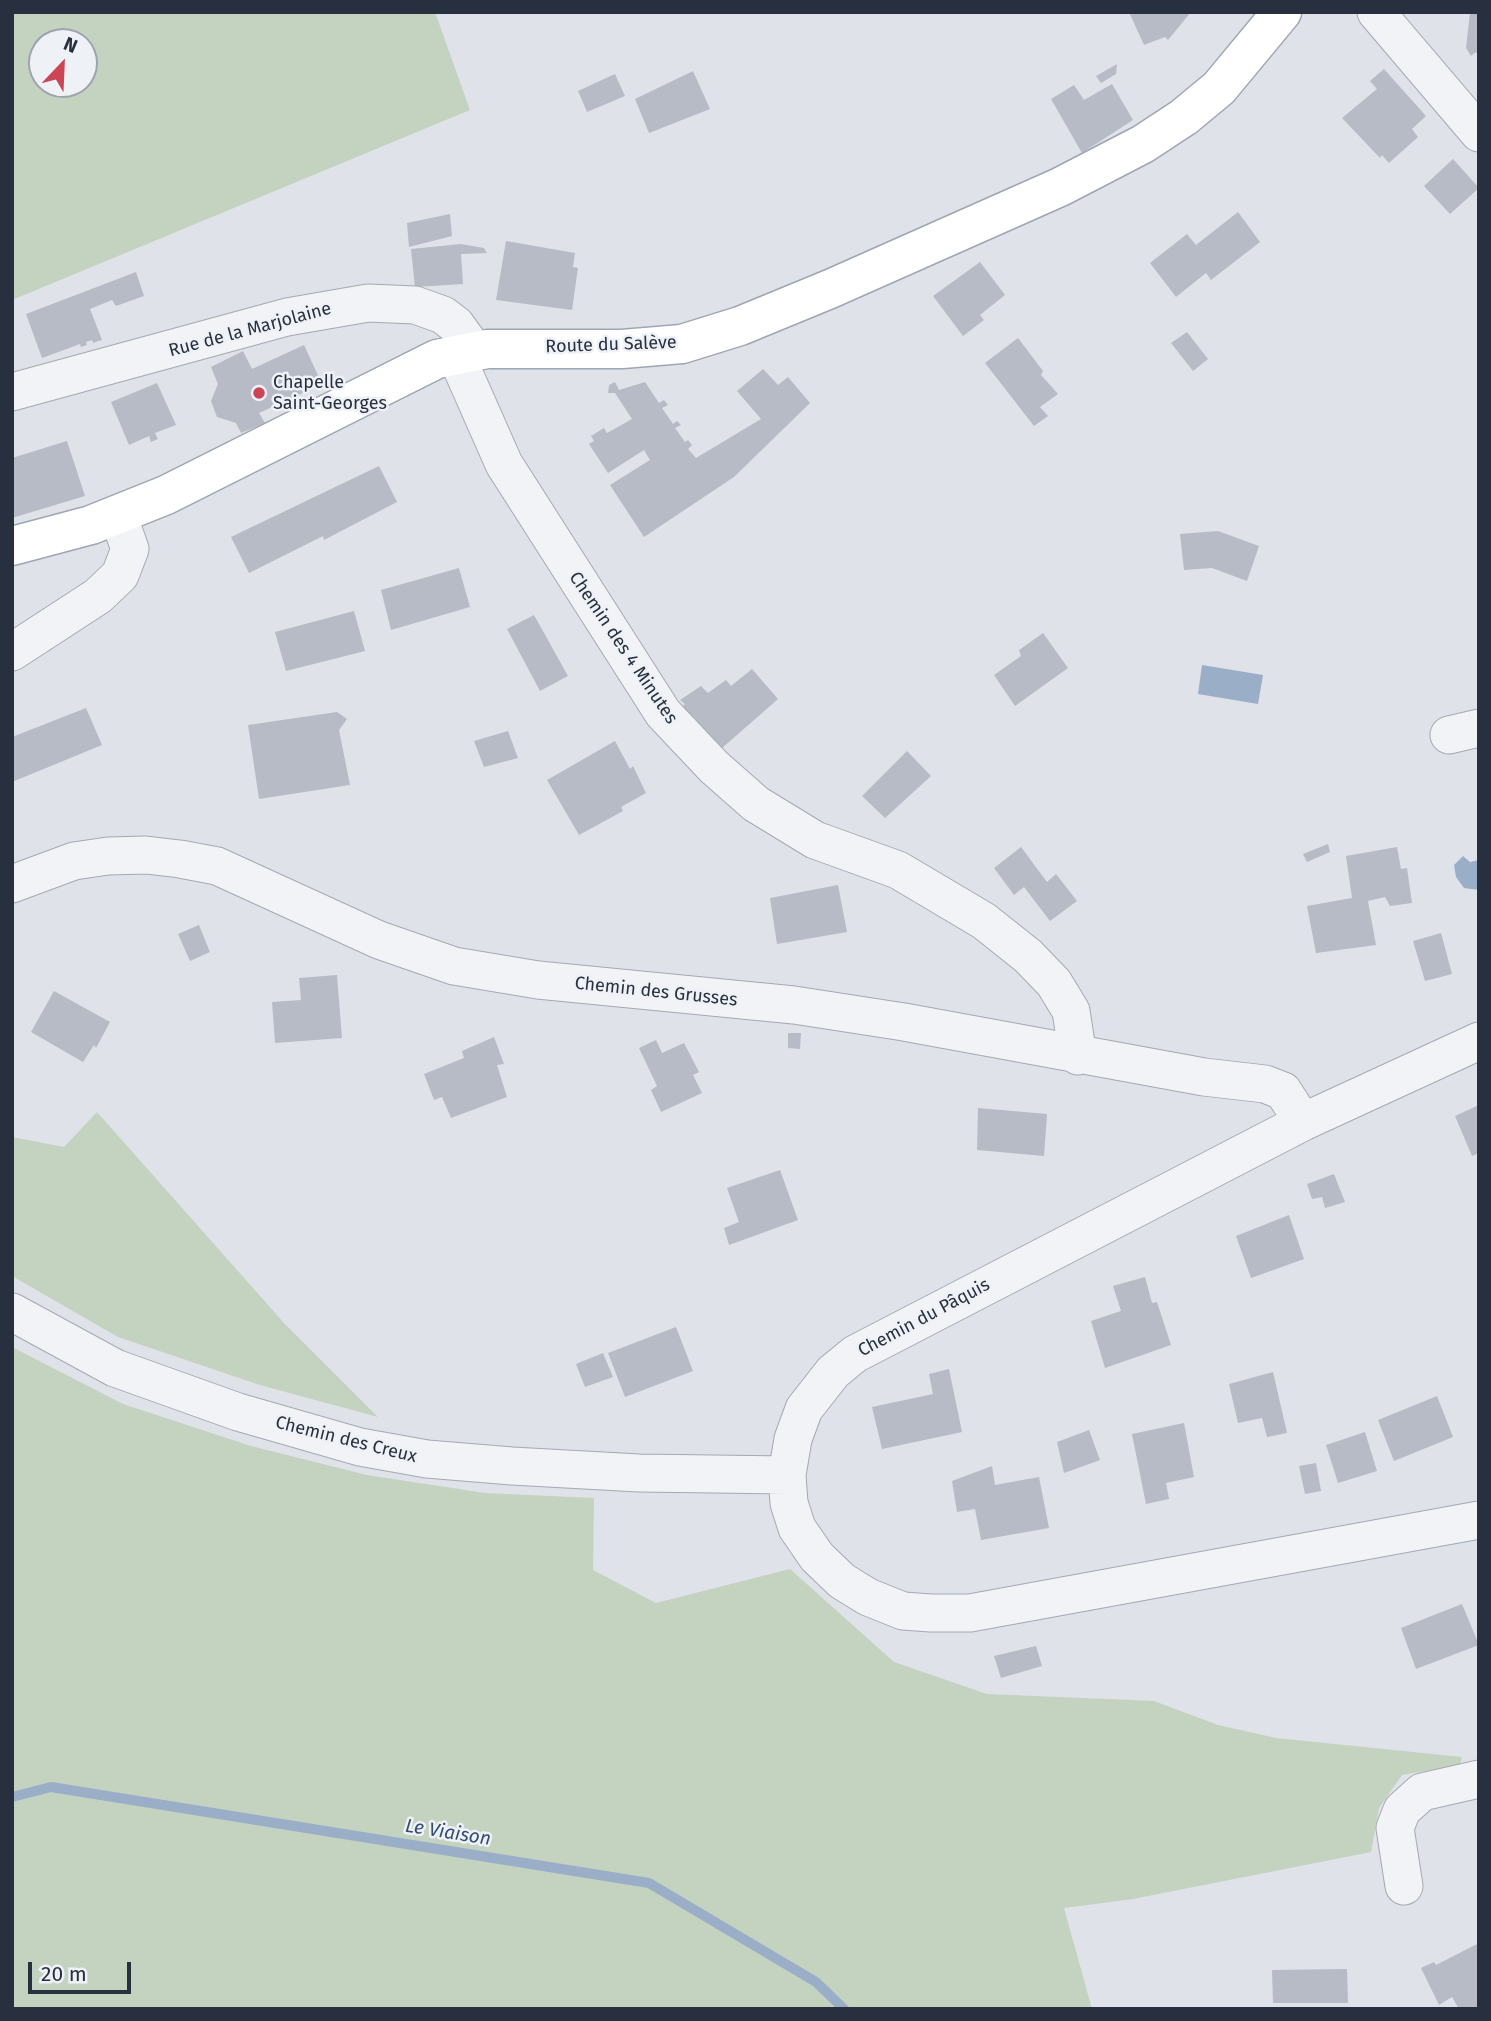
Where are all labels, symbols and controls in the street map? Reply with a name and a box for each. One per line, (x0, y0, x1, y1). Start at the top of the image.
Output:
north arrow (28, 28, 98, 98)
text: N (60, 32, 81, 58)
street label: Rue de la Marjolaine (166, 298, 334, 362)
street label: Route du Salève (545, 332, 677, 358)
place label: Chapelle Saint-Georges (273, 372, 387, 414)
marker: Chapelle Saint-Georges (251, 385, 267, 401)
street label: Chemin des 4 Minutes (564, 568, 682, 728)
street label: Chemin des Grusses (574, 973, 738, 1011)
street label: Chemin du Pâquis (854, 1274, 994, 1362)
street label: Chemin des Creux (273, 1412, 419, 1468)
water label: Le Viaison (404, 1815, 492, 1851)
scale bar (32, 1948, 135, 1992)
text: 20 m (41, 1961, 87, 1987)

